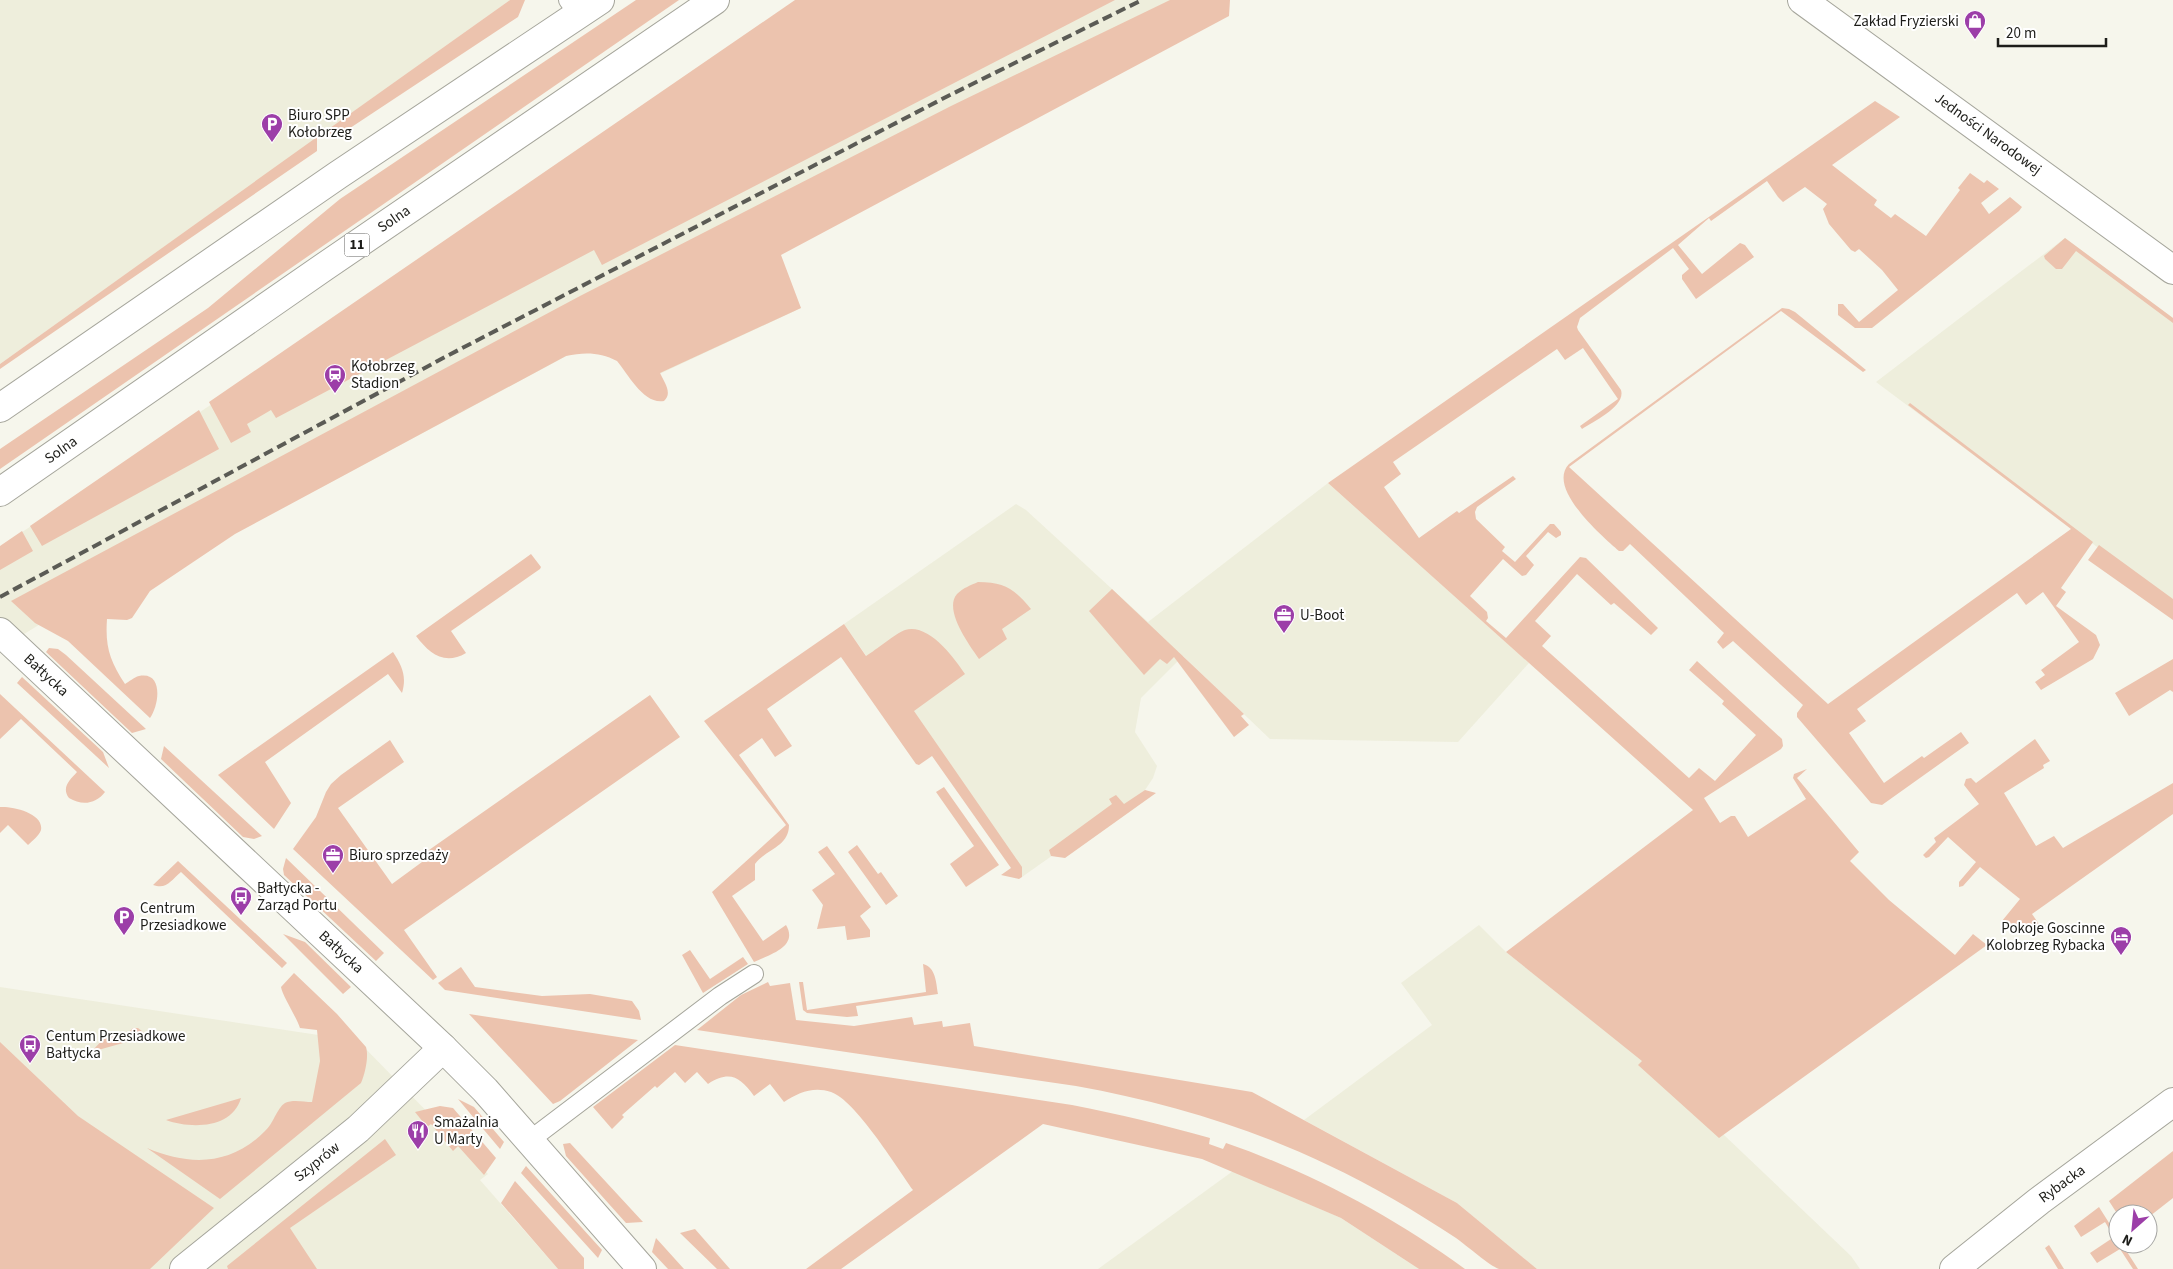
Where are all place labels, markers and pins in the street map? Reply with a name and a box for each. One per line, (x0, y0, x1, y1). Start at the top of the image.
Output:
shop icon: Zakład Fryzierski (1963, 9, 1987, 40)
place label: Zakład Fryzierski (1853, 11, 1959, 32)
place label: Biuro SPP Kołobrzeg (288, 105, 352, 143)
parking icon: Biuro SPP Kołobrzeg (260, 112, 284, 143)
place label: Kołobrzeg Stadion (351, 356, 415, 394)
station icon: Kołobrzeg Stadion (323, 363, 347, 394)
office icon: U-Boot (1272, 603, 1296, 634)
place label: U-Boot (1300, 605, 1344, 626)
office icon: Biuro sprzedaży (321, 843, 345, 874)
place label: Biuro sprzedaży (349, 845, 449, 866)
place label: Bałtycka - Zarząd Portu (257, 878, 337, 916)
bus stop icon: Bałtycka - Zarząd Portu (229, 885, 253, 916)
place label: Centrum Przesiadkowe (140, 898, 227, 936)
parking icon: Centrum Przesiadkowe (112, 905, 136, 936)
place label: Pokoje Goscinne Kolobrzeg Rybacka (1986, 918, 2105, 956)
hotel icon: Pokoje Goscinne Kolobrzeg Rybacka (2109, 925, 2133, 956)
place label: Centum Przesiadkowe Bałtycka (46, 1026, 185, 1064)
bus stop icon: Centum Przesiadkowe Bałtycka (18, 1033, 42, 1064)
place label: Smażalnia U Marty (434, 1112, 499, 1150)
restaurant icon: Smażalnia U Marty (406, 1119, 430, 1150)

